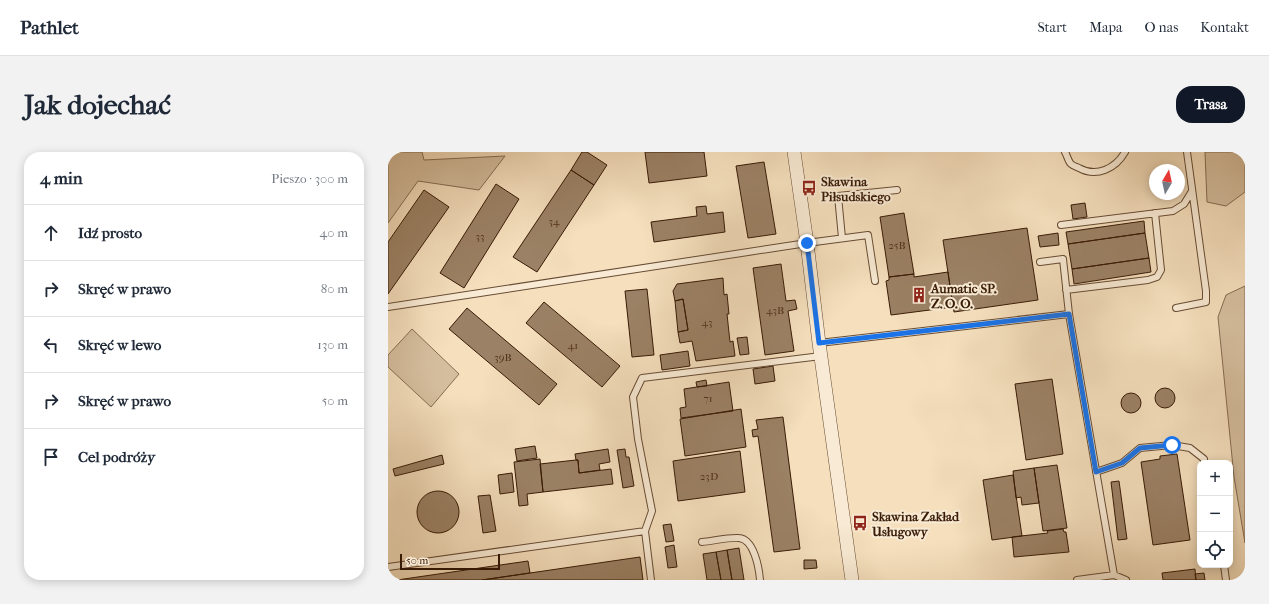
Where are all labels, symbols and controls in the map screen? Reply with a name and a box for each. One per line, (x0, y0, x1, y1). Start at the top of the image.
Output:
text: Pathlet (20, 17, 79, 39)
text: Start (1037, 19, 1067, 36)
text: Mapa (1089, 19, 1122, 36)
text: O nas (1144, 19, 1178, 36)
text: Kontakt (1200, 19, 1249, 36)
button: Trasa (1176, 86, 1245, 123)
text: Jak dojechać (24, 88, 171, 121)
north arrow (1149, 164, 1185, 200)
text: 4 min (40, 168, 83, 188)
text: Pieszo · 300 m (271, 171, 348, 186)
place label: Skawina Piłsudskiego (821, 174, 891, 205)
bus stop icon: Skawina Piłsudskiego (800, 179, 818, 197)
house number: 34 (548, 215, 560, 228)
icon: ahead (40, 222, 62, 244)
text: Idź prosto (78, 224, 142, 242)
text: 40 m (320, 225, 348, 240)
house number: 33 (475, 230, 485, 243)
route end (798, 234, 816, 252)
house number: 25B (888, 239, 906, 252)
icon: right (40, 278, 62, 300)
text: Skręć w prawo (78, 280, 171, 298)
text: 80 m (321, 281, 348, 296)
place label: Aumatic SP. Z. O. O. (930, 281, 997, 311)
building icon: Aumatic SP. Z. O. O. (910, 286, 928, 304)
house number: 43B (766, 304, 784, 317)
house number: 43 (701, 316, 713, 329)
icon: left (40, 334, 62, 356)
text: Skręć w lewo (78, 336, 161, 354)
text: 130 m (317, 337, 348, 352)
house number: 41 (568, 339, 578, 352)
house number: 39B (494, 351, 512, 364)
icon: right (40, 390, 62, 412)
text: Skręć w prawo (78, 392, 171, 410)
house number: 71 (703, 392, 713, 405)
text: 50 m (322, 393, 348, 408)
route start (1163, 436, 1181, 454)
icon: arrive (40, 446, 62, 468)
text: Cel podróży (78, 448, 155, 466)
map controls (1197, 460, 1233, 568)
button: + (1197, 460, 1233, 496)
house number: 23D (700, 470, 718, 483)
button: − (1197, 496, 1233, 532)
place label: Skawina Zakład Usługowy (871, 509, 960, 540)
bus stop icon: Skawina Zakład Usługowy (851, 514, 869, 532)
button: locate (1197, 532, 1233, 568)
scale bar (400, 552, 500, 571)
text: 50 m (406, 554, 428, 567)

